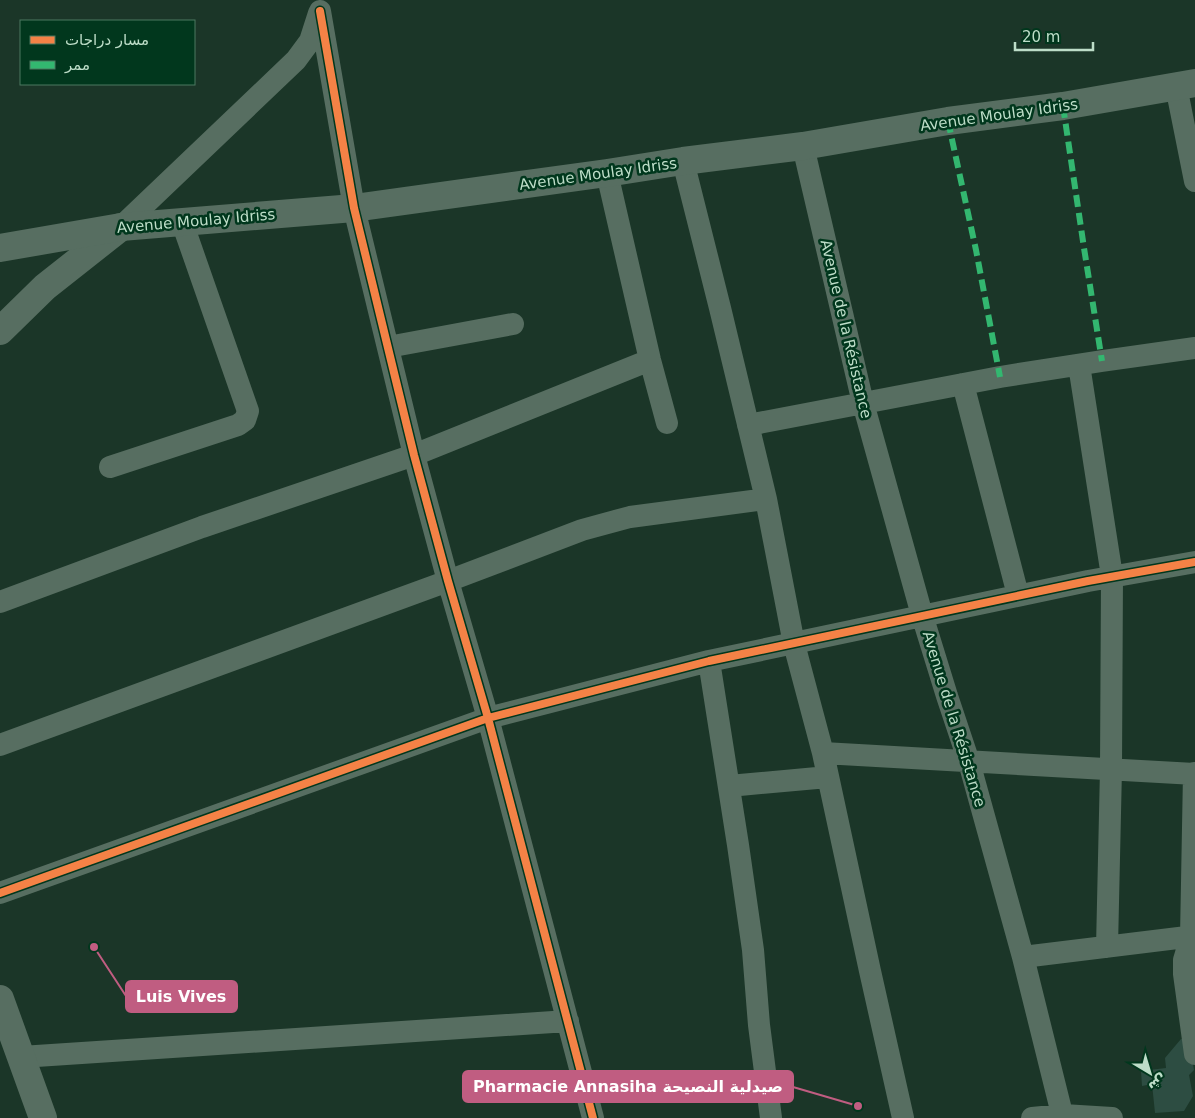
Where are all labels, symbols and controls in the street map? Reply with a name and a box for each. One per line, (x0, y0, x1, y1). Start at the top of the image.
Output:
legend (20, 20, 195, 85)
scale bar (1015, 20, 1092, 52)
text: 20 m (1022, 28, 1060, 46)
text: مسار دراجات (65, 31, 149, 49)
text: ممر (64, 56, 90, 74)
street label: Avenue Moulay Idriss (919, 95, 1079, 135)
street label: Avenue Moulay Idriss (518, 154, 678, 194)
street label: Avenue Moulay Idriss (116, 205, 276, 237)
street label: Avenue de la Résistance (817, 238, 875, 420)
street label: Avenue de la Résistance (919, 629, 989, 809)
callout: Luis Vives (126, 981, 237, 1012)
text: Luis Vives (136, 987, 226, 1006)
north arrow (1125, 1048, 1175, 1098)
callout: Pharmacie Annasiha صيدلية النصيحة (463, 1071, 793, 1102)
text: ش (1145, 1071, 1171, 1095)
text: Pharmacie Annasiha صيدلية النصيحة (473, 1077, 783, 1096)

